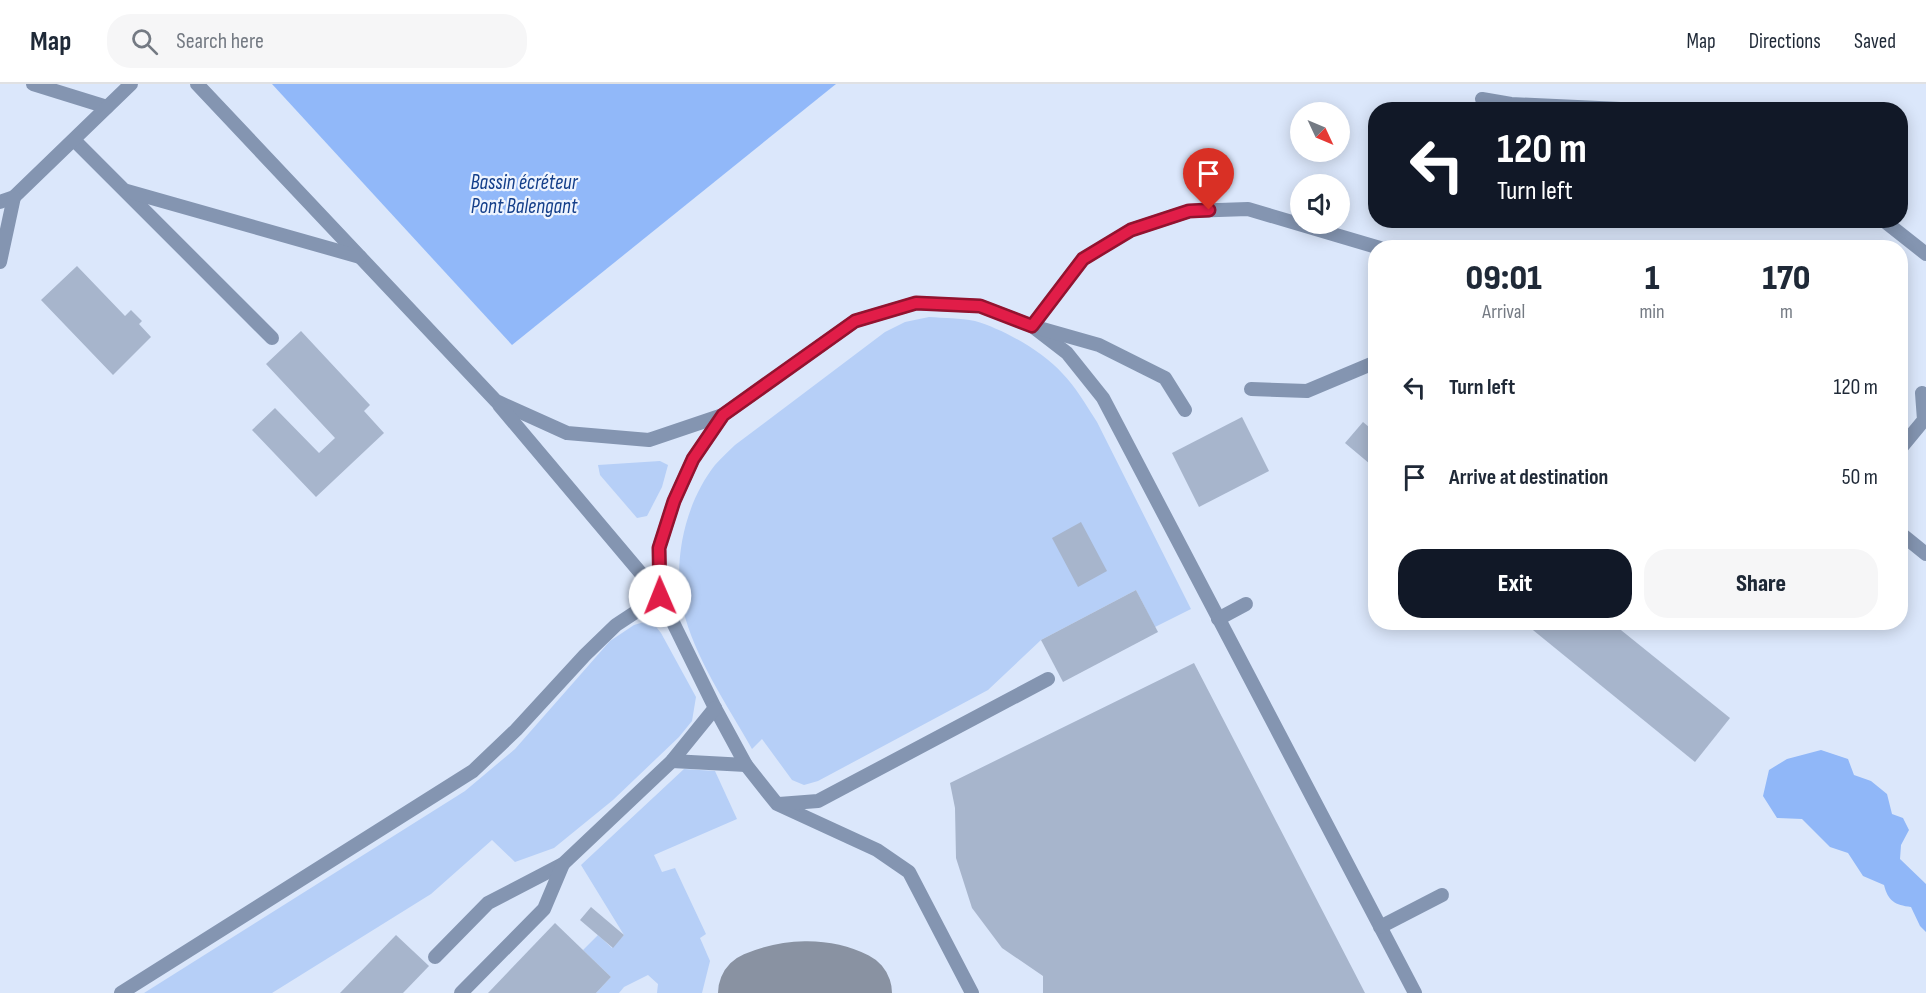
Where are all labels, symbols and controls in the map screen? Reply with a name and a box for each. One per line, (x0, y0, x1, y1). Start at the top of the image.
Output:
search box (107, 14, 527, 68)
text: Map (30, 25, 71, 58)
icon: search (128, 25, 161, 58)
text: Search here (176, 28, 264, 55)
text: Map (1686, 29, 1716, 54)
text: Directions (1749, 29, 1821, 54)
text: Saved (1854, 29, 1896, 54)
north arrow (1290, 102, 1350, 162)
map controls (1290, 102, 1350, 234)
text: 120 m (1497, 124, 1587, 175)
icon: left (1398, 126, 1476, 204)
pin (1183, 148, 1234, 210)
icon: arrive (1192, 157, 1225, 190)
water label: Bassin écréteur Pont Balengant (470, 170, 579, 219)
button: sound (1290, 174, 1350, 234)
text: Turn left (1497, 175, 1573, 207)
text: 09:01 (1466, 257, 1542, 300)
text: 1 (1645, 257, 1659, 300)
text: 170 (1762, 257, 1810, 300)
text: Arrival (1482, 300, 1525, 324)
text: min (1639, 300, 1665, 324)
text: m (1780, 300, 1793, 324)
icon: left (1398, 371, 1431, 404)
text: Turn left (1449, 374, 1515, 401)
text: 120 m (1834, 374, 1878, 401)
icon: arrive (1398, 461, 1431, 494)
text: Arrive at destination (1449, 464, 1608, 491)
text: 50 m (1842, 464, 1878, 491)
button: Exit (1398, 549, 1632, 618)
button: Share (1644, 549, 1878, 618)
position arrow (628, 564, 692, 628)

